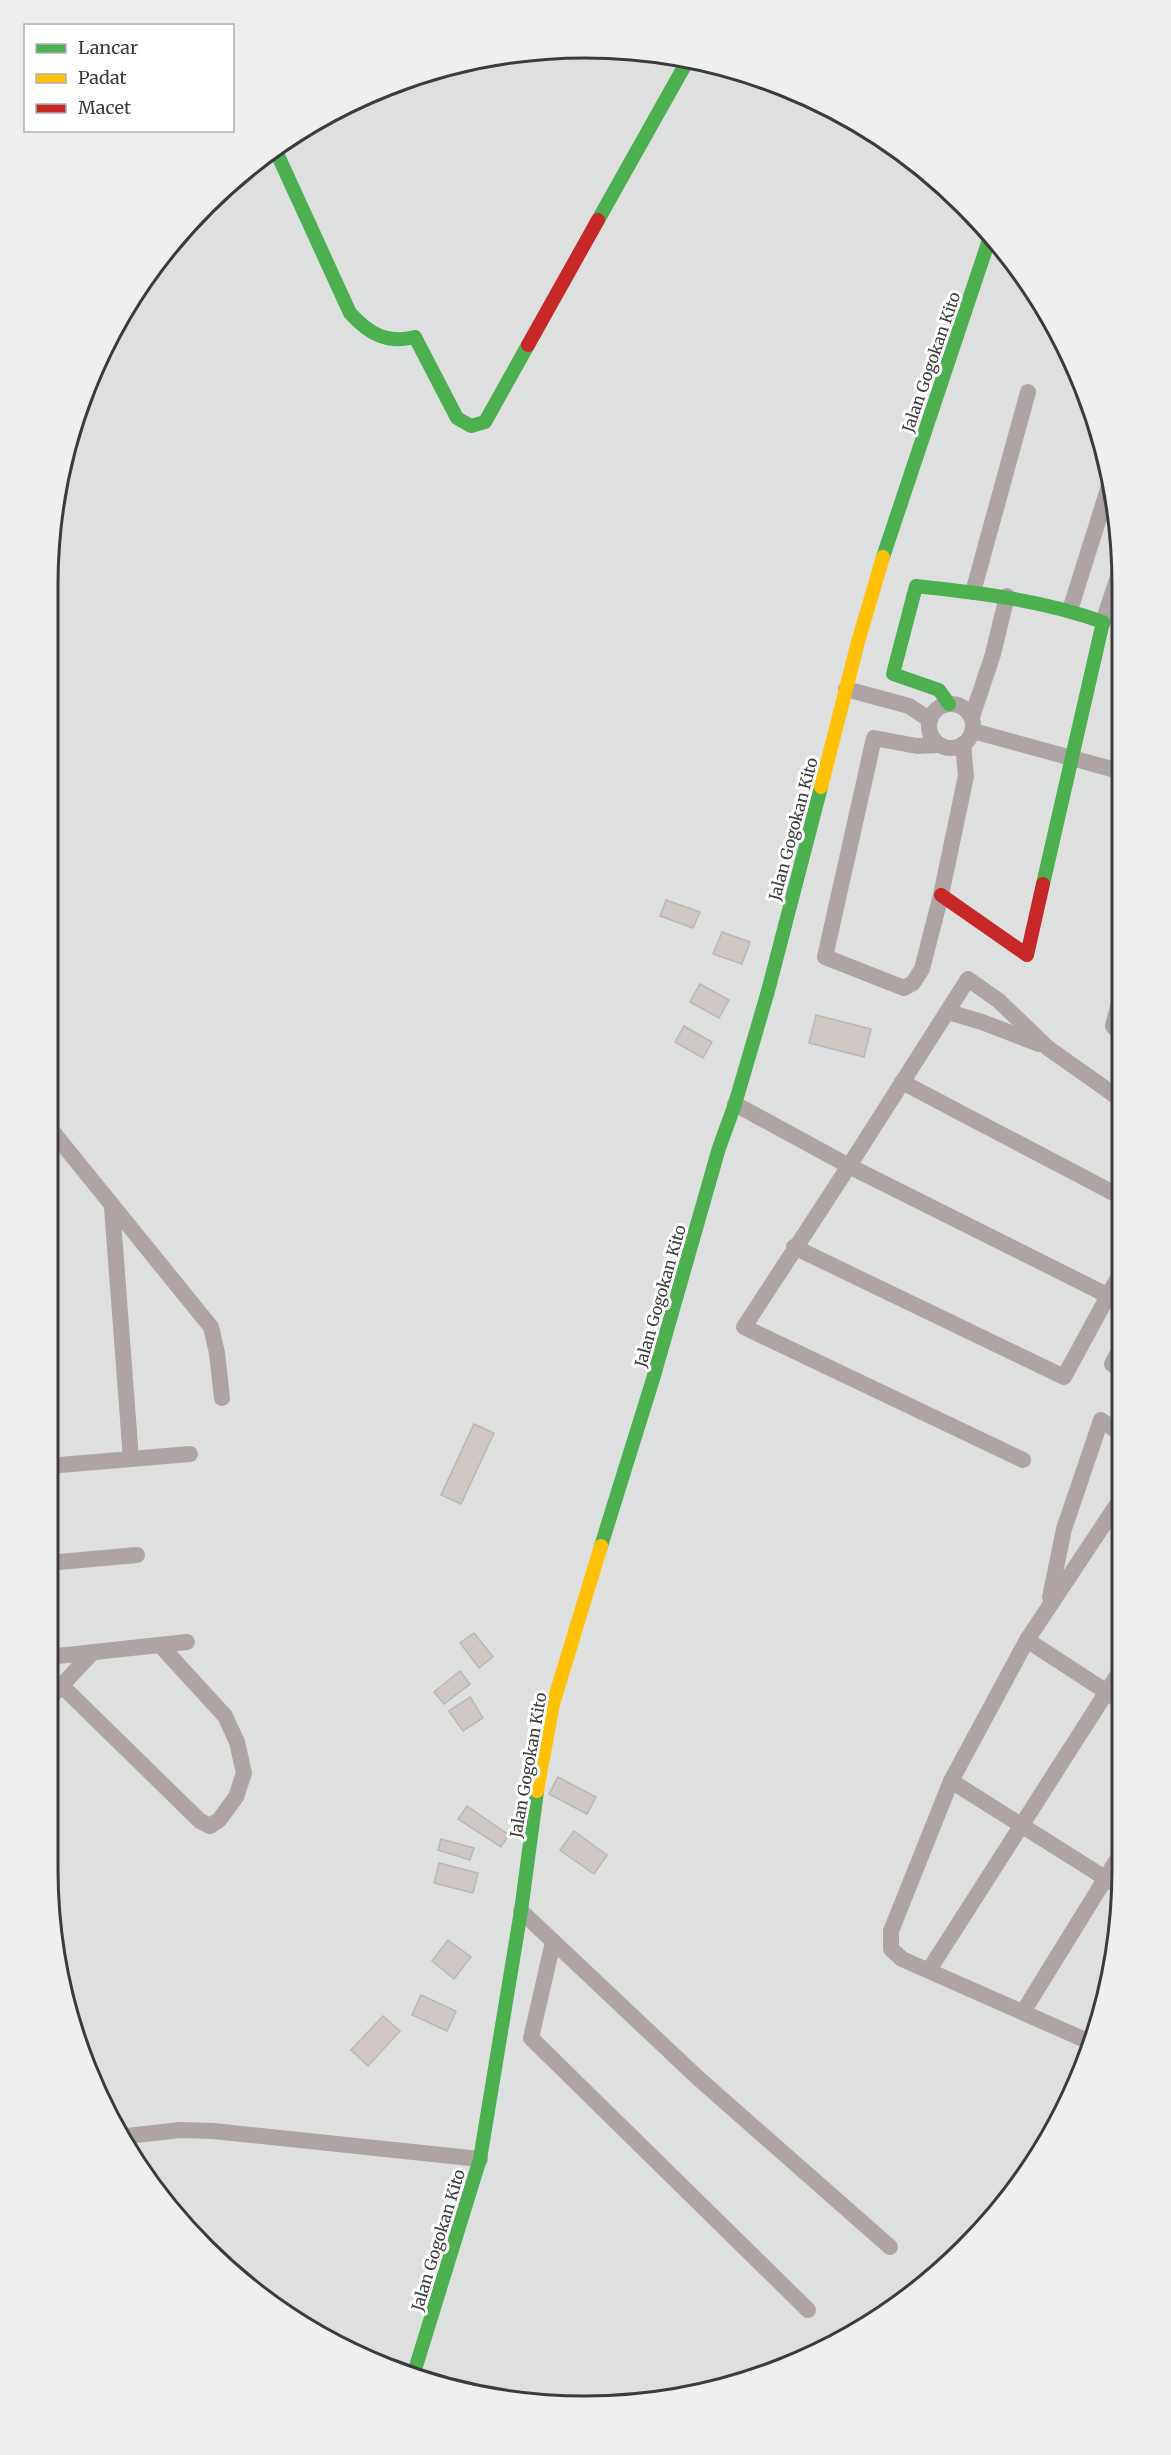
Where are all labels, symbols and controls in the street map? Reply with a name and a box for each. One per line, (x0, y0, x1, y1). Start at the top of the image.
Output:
legend (24, 24, 234, 132)
text: Lancar (78, 36, 138, 59)
text: Padat (78, 66, 127, 89)
text: Macet (78, 96, 131, 119)
street label: Jalan Gogokan Kito (897, 289, 964, 436)
street label: Jalan Gogokan Kito (764, 755, 822, 904)
street label: Jalan Gogokan Kito (630, 1223, 690, 1370)
street label: Jalan Gogokan Kito (505, 1691, 551, 1840)
street label: Jalan Gogokan Kito (407, 2167, 469, 2314)

